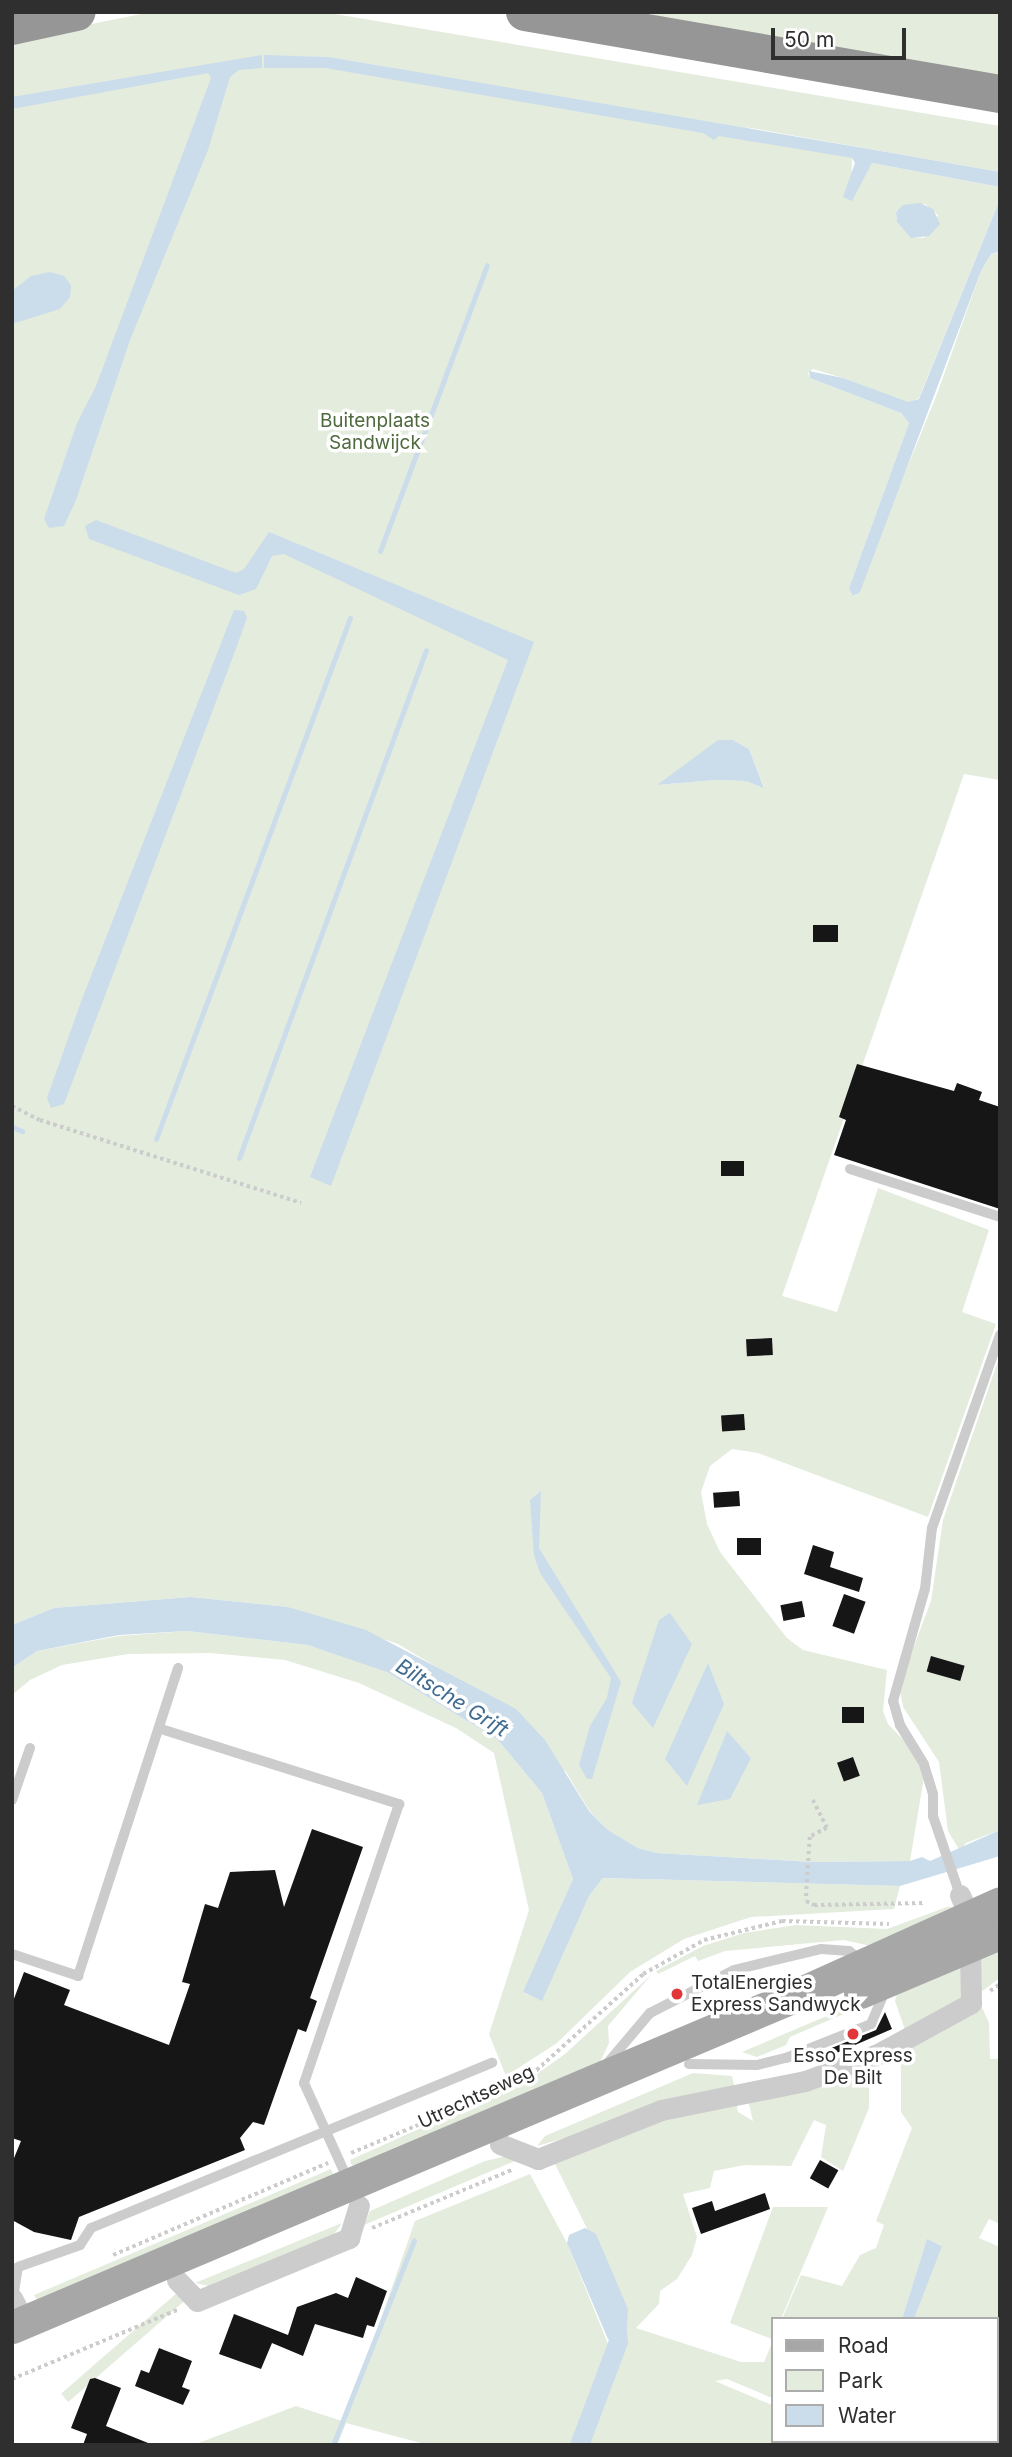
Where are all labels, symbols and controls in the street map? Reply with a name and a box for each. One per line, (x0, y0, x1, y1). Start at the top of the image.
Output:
scale bar (774, 14, 909, 58)
text: 50 m (784, 27, 834, 52)
park label: Buitenplaats Sandwijck (320, 410, 430, 454)
water label: Biltsche Grift (391, 1654, 513, 1742)
place label: TotalEnergies Express Sandwyck (691, 1972, 861, 2016)
marker: TotalEnergies Express Sandwyck (669, 1986, 685, 2002)
marker: Esso Express De Bilt (845, 2026, 861, 2042)
place label: Esso Express De Bilt (793, 2045, 913, 2089)
street label: Utrechtseweg (414, 2060, 538, 2134)
legend (771, 2317, 998, 2443)
text: Road (838, 2333, 889, 2358)
text: Park (838, 2368, 883, 2393)
text: Water (838, 2403, 896, 2428)

